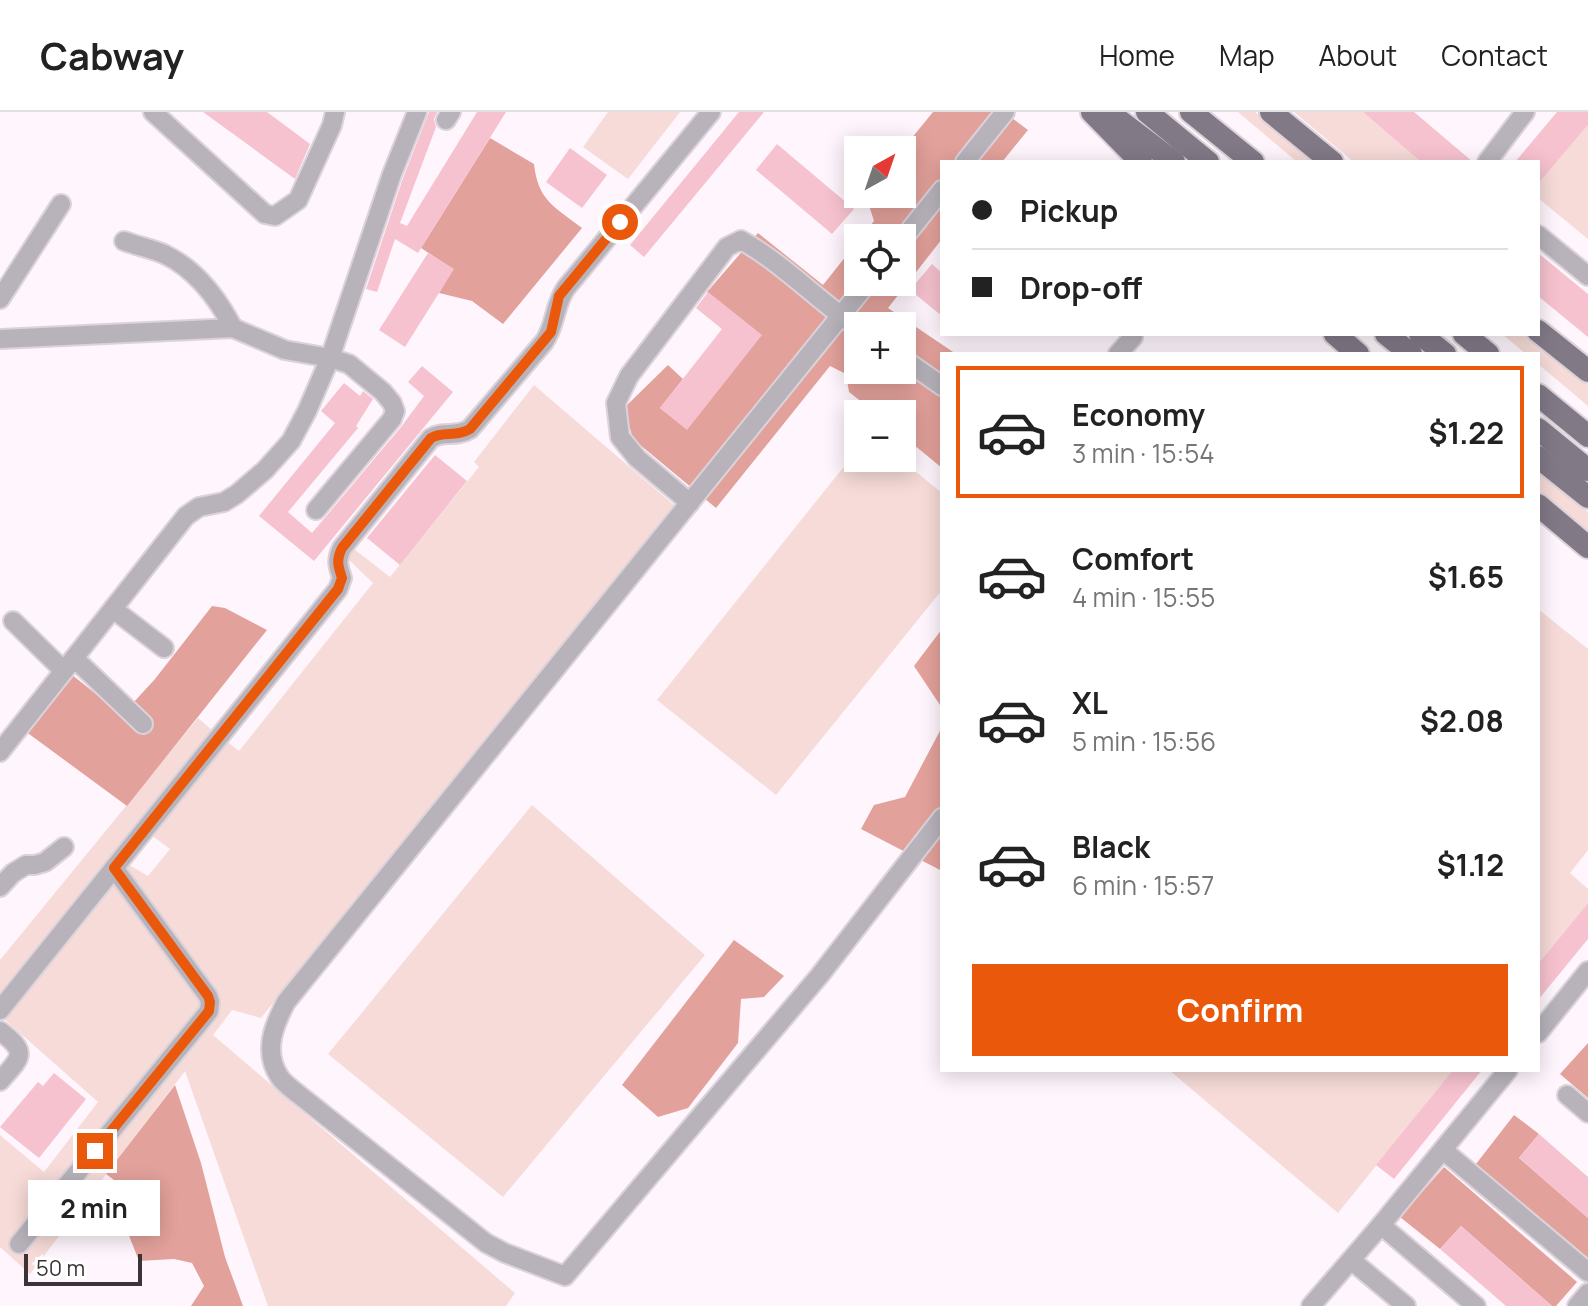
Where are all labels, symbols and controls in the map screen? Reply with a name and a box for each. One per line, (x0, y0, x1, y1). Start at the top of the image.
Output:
text: Cabway (40, 29, 184, 81)
text: Home (1099, 36, 1175, 74)
text: Map (1219, 36, 1275, 74)
text: About (1319, 36, 1397, 74)
text: Contact (1441, 36, 1548, 74)
north arrow (844, 136, 916, 208)
map controls (844, 136, 916, 472)
text: Pickup (1020, 190, 1118, 231)
route start (602, 204, 638, 240)
button: locate (844, 224, 916, 296)
text: Drop-off (1020, 267, 1142, 308)
button: + (844, 312, 916, 384)
text: Economy (1072, 394, 1205, 435)
icon: car (976, 396, 1048, 468)
button: − (844, 400, 916, 472)
text: $1.22 (1428, 412, 1504, 453)
text: 3 min · 15:54 (1072, 435, 1215, 471)
text: Comfort (1072, 538, 1194, 579)
icon: car (976, 540, 1048, 612)
text: $1.65 (1428, 556, 1504, 597)
text: 4 min · 15:55 (1072, 579, 1215, 615)
text: XL (1072, 682, 1108, 723)
icon: car (976, 684, 1048, 756)
text: $2.08 (1420, 700, 1504, 741)
text: 5 min · 15:56 (1072, 723, 1216, 759)
text: Black (1072, 826, 1150, 867)
icon: car (976, 828, 1048, 900)
text: $1.12 (1437, 844, 1504, 885)
text: 6 min · 15:57 (1072, 867, 1214, 903)
button: Confirm (972, 964, 1508, 1056)
route end (77, 1133, 113, 1169)
callout: 2 min (29, 1179, 161, 1235)
text: 2 min (60, 1190, 128, 1226)
scale bar (24, 1250, 142, 1286)
text: 50 m (36, 1253, 85, 1283)

